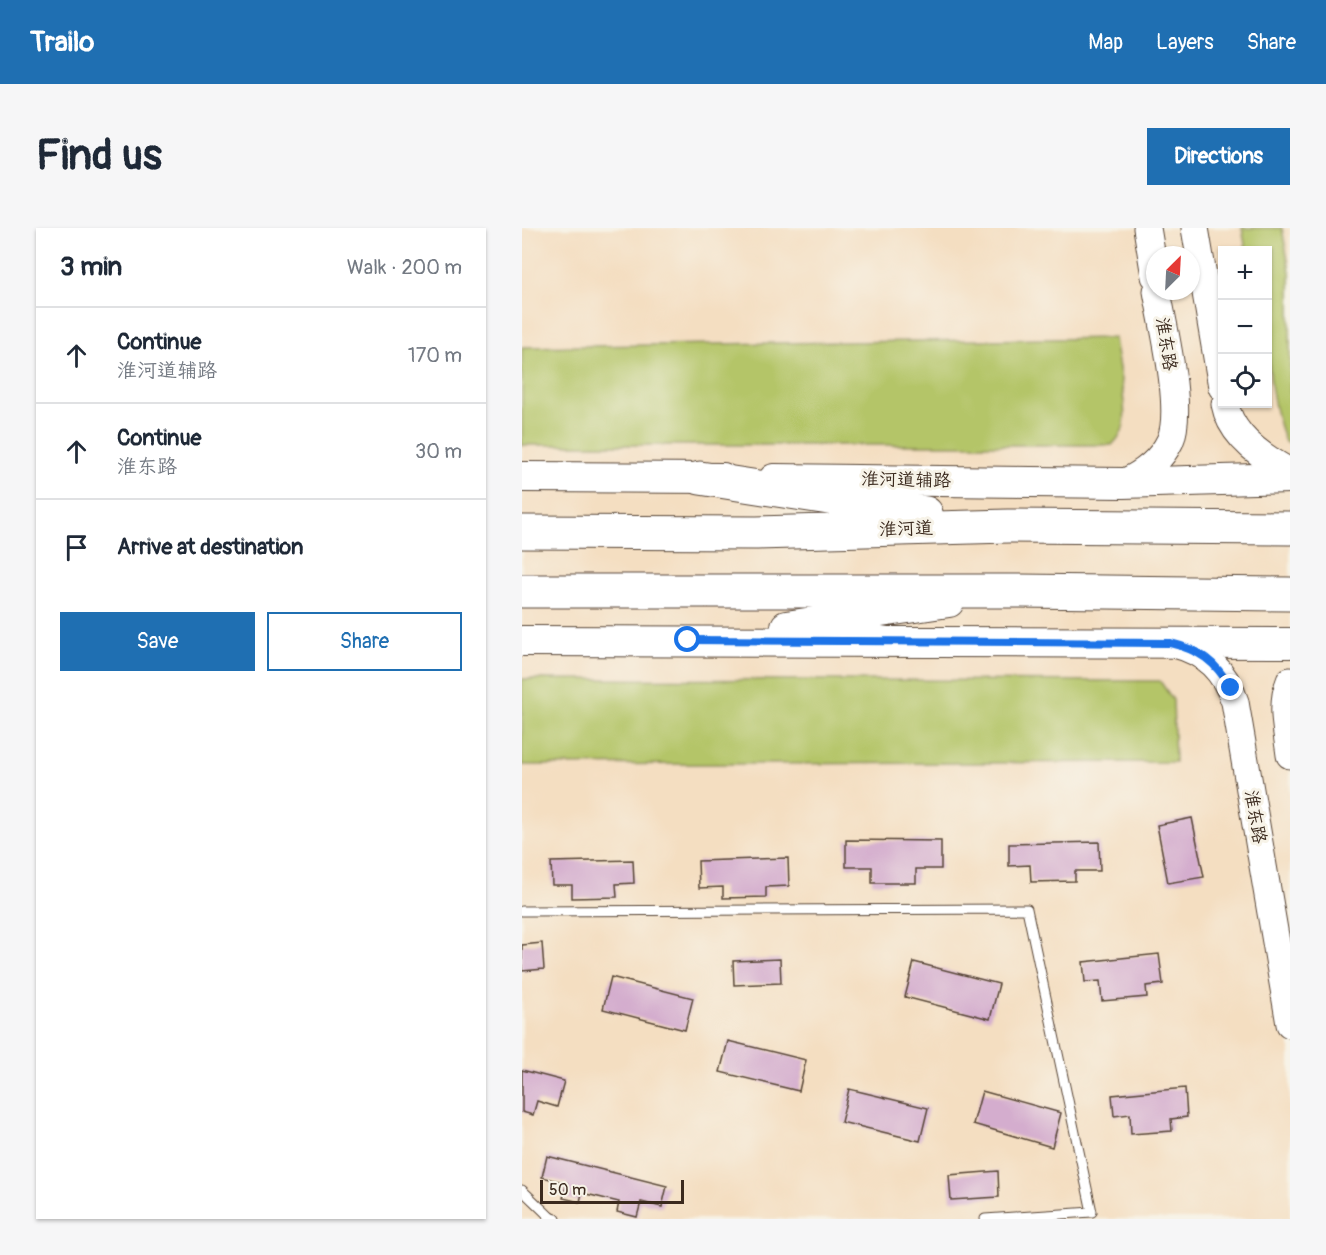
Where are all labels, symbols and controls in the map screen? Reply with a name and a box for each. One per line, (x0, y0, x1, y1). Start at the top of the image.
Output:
text: Trailo (30, 25, 94, 60)
text: Map (1088, 29, 1123, 56)
text: Layers (1156, 29, 1214, 56)
text: Share (1247, 29, 1296, 56)
button: Directions (1147, 128, 1290, 185)
text: Find us (36, 130, 162, 182)
north arrow (1146, 246, 1200, 300)
map controls (1218, 246, 1272, 408)
button: + (1218, 246, 1272, 300)
text: 3 min (60, 251, 122, 283)
text: Walk · 200 m (347, 255, 462, 280)
button: − (1218, 300, 1272, 354)
street label: 淮东路 (1150, 316, 1182, 372)
text: Continue (117, 328, 201, 356)
icon: ahead (60, 339, 93, 372)
text: 170 m (408, 343, 462, 368)
button: locate (1218, 354, 1272, 408)
text: 淮河道辅路 (117, 358, 217, 383)
text: Continue (117, 424, 201, 452)
icon: ahead (60, 435, 93, 468)
text: 30 m (415, 439, 462, 464)
text: 淮东路 (117, 454, 177, 479)
street label: 淮河道辅路 (861, 468, 951, 492)
street label: 淮河道 (879, 517, 933, 541)
icon: arrive (60, 531, 93, 564)
text: Arrive at destination (117, 533, 303, 561)
button: Save (60, 612, 255, 671)
button: Share (267, 612, 462, 671)
route start (674, 626, 700, 652)
route end (1217, 674, 1243, 700)
street label: 淮东路 (1239, 788, 1271, 846)
scale bar (540, 1177, 684, 1204)
text: 50 m (549, 1180, 586, 1200)

